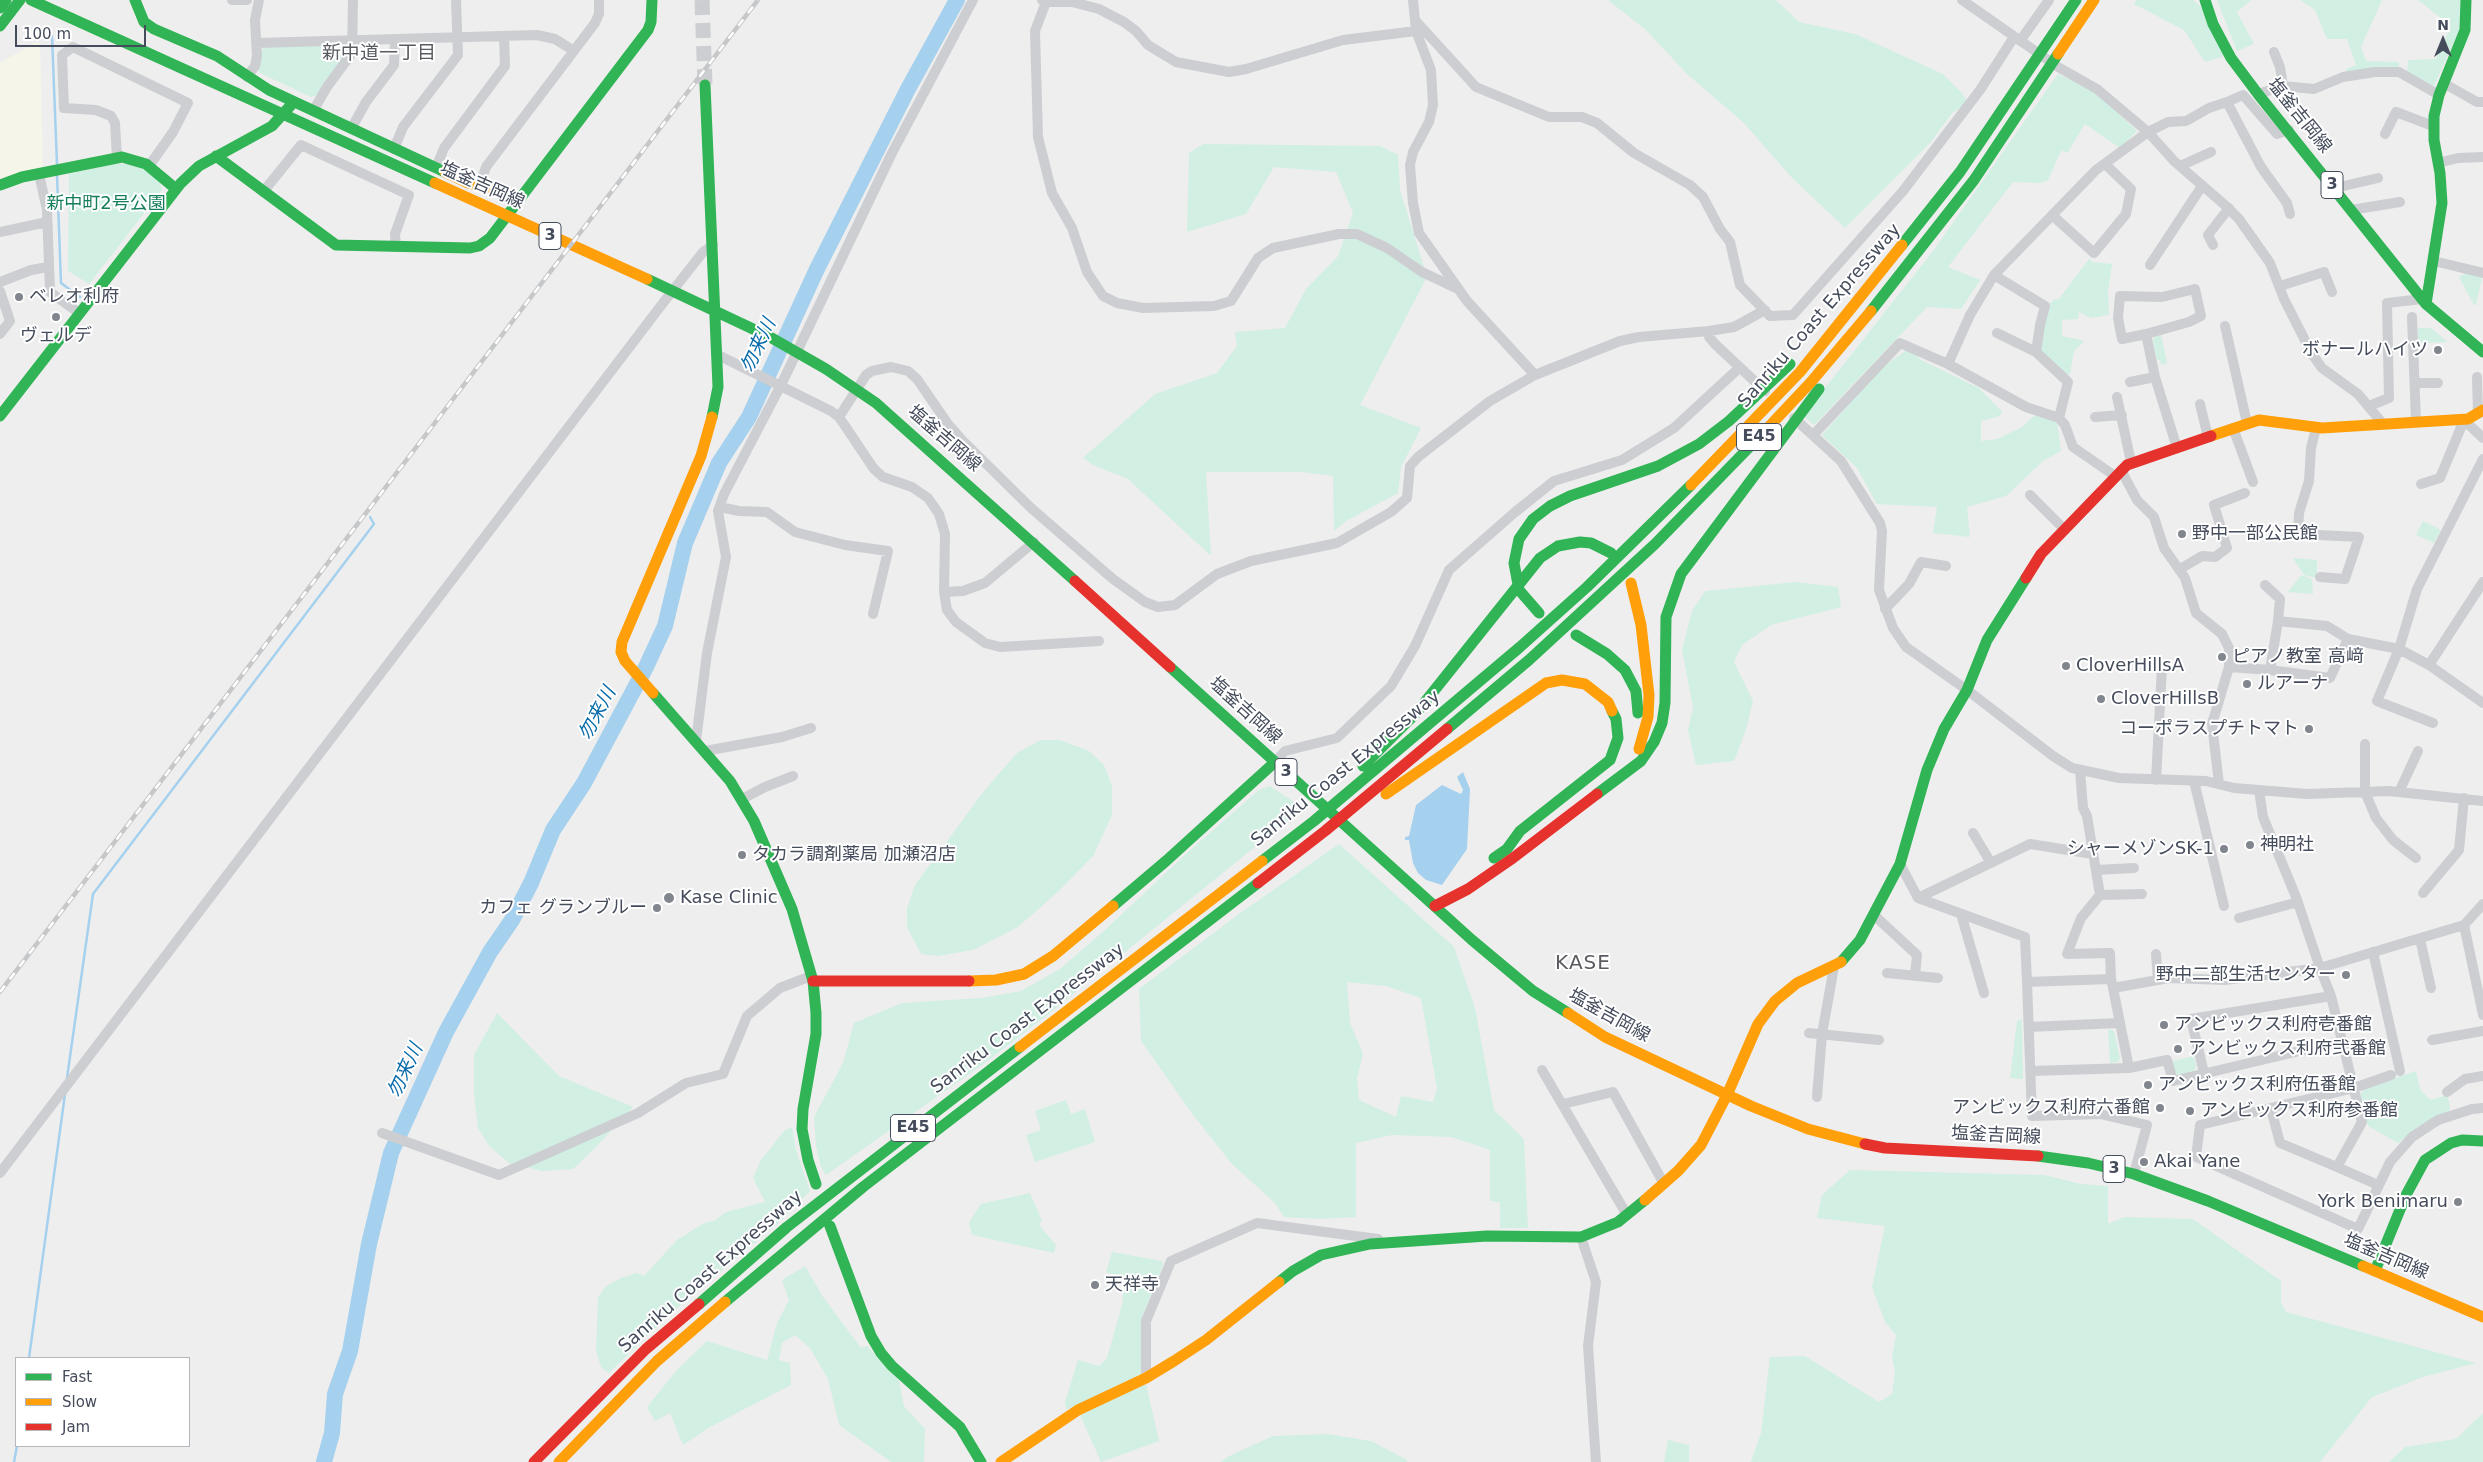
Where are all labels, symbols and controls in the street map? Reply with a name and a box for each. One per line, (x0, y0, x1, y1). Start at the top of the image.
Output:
scale bar (18, 15, 149, 47)
north arrow (2418, 15, 2468, 65)
text: N (2437, 17, 2449, 33)
text: 100 m (23, 25, 71, 43)
district label: 新中道一丁目 (322, 43, 436, 65)
street label: 塩釜吉岡線 (2262, 74, 2336, 158)
street label: 塩釜吉岡線 (436, 158, 528, 214)
road number: 3 (2321, 172, 2343, 198)
park label: 新中町2号公園 (46, 193, 166, 215)
street label: Sanriku Coast Expressway (1734, 220, 1906, 412)
road number: 3 (539, 222, 561, 250)
place label: ベレオ利府 (29, 286, 119, 308)
marker: ベレオ利府 (13, 291, 25, 303)
marker: ヴェルデ (50, 311, 62, 323)
water label: 勿来川 (737, 315, 781, 377)
place label: ヴェルデ (20, 325, 92, 347)
place label: ボナールハイツ (2302, 339, 2428, 361)
marker: ボナールハイツ (2432, 344, 2444, 356)
street label: 塩釜吉岡線 (903, 401, 985, 477)
road number: E45 (1736, 424, 1782, 451)
place label: 野中一部公民館 (2192, 523, 2318, 545)
marker: 野中一部公民館 (2176, 528, 2188, 540)
place label: ピアノ教室 高﨑 (2232, 646, 2364, 668)
marker: ピアノ教室 高﨑 (2216, 651, 2228, 663)
place label: CloverHillsA (2076, 655, 2184, 677)
marker: CloverHillsA (2060, 660, 2072, 672)
street label: 塩釜吉岡線 (1204, 673, 1286, 749)
place label: ルアーナ (2257, 673, 2328, 695)
marker: ルアーナ (2241, 678, 2253, 690)
water label: 勿来川 (575, 683, 621, 745)
street label: Sanriku Coast Expressway (1247, 686, 1445, 852)
place label: CloverHillsB (2111, 688, 2219, 710)
marker: CloverHillsB (2095, 693, 2107, 705)
place label: コーポラスプチトマト (2119, 718, 2299, 740)
marker: コーポラスプチトマト (2303, 723, 2315, 735)
road number: 3 (1275, 759, 1297, 786)
place label: 神明社 (2260, 834, 2314, 856)
place label: シャーメゾンSK-1 (2067, 838, 2214, 860)
marker: 神明社 (2244, 839, 2256, 851)
marker: シャーメゾンSK-1 (2218, 843, 2230, 855)
place label: タカラ調剤薬局 加瀬沼店 (752, 844, 956, 866)
marker: タカラ調剤薬局 加瀬沼店 (736, 849, 748, 861)
place label: Kase Clinic (680, 887, 778, 909)
marker: Kase Clinic (662, 891, 676, 905)
place label: カフェ グランブルー (479, 897, 647, 919)
marker: カフェ グランブルー (651, 902, 663, 914)
street label: Sanriku Coast Expressway (927, 939, 1129, 1099)
district label: KASE (1555, 952, 1611, 976)
place label: 野中二部生活センター (2156, 964, 2336, 986)
marker: 野中二部生活センター (2340, 969, 2352, 981)
street label: 塩釜吉岡線 (1564, 985, 1654, 1047)
place label: アンビックス利府壱番館 (2174, 1014, 2372, 1036)
marker: アンビックス利府壱番館 (2158, 1019, 2170, 1031)
place label: アンビックス利府弐番館 (2188, 1038, 2386, 1060)
water label: 勿来川 (384, 1040, 428, 1102)
marker: アンビックス利府弐番館 (2172, 1043, 2184, 1055)
place label: アンビックス利府伍番館 (2158, 1074, 2356, 1096)
marker: アンビックス利府伍番館 (2142, 1079, 2154, 1091)
place label: アンビックス利府六番館 (1952, 1097, 2150, 1119)
place label: アンビックス利府参番館 (2200, 1100, 2398, 1122)
marker: アンビックス利府六番館 (2154, 1102, 2166, 1114)
marker: アンビックス利府参番館 (2184, 1105, 2196, 1117)
road number: E45 (890, 1114, 936, 1142)
street label: 塩釜吉岡線 (1950, 1123, 2042, 1149)
place label: Akai Yane (2154, 1151, 2240, 1173)
road number: 3 (2103, 1156, 2125, 1182)
marker: Akai Yane (2138, 1156, 2150, 1168)
street label: Sanriku Coast Expressway (615, 1186, 807, 1358)
place label: York Benimaru (2318, 1191, 2448, 1213)
marker: York Benimaru (2452, 1196, 2464, 1208)
street label: 塩釜吉岡線 (2340, 1229, 2432, 1285)
place label: 天祥寺 (1105, 1274, 1159, 1296)
marker: 天祥寺 (1089, 1279, 1101, 1291)
legend (15, 1357, 190, 1447)
text: Fast (62, 1368, 92, 1386)
text: Slow (62, 1393, 97, 1411)
text: Jam (62, 1418, 90, 1436)

